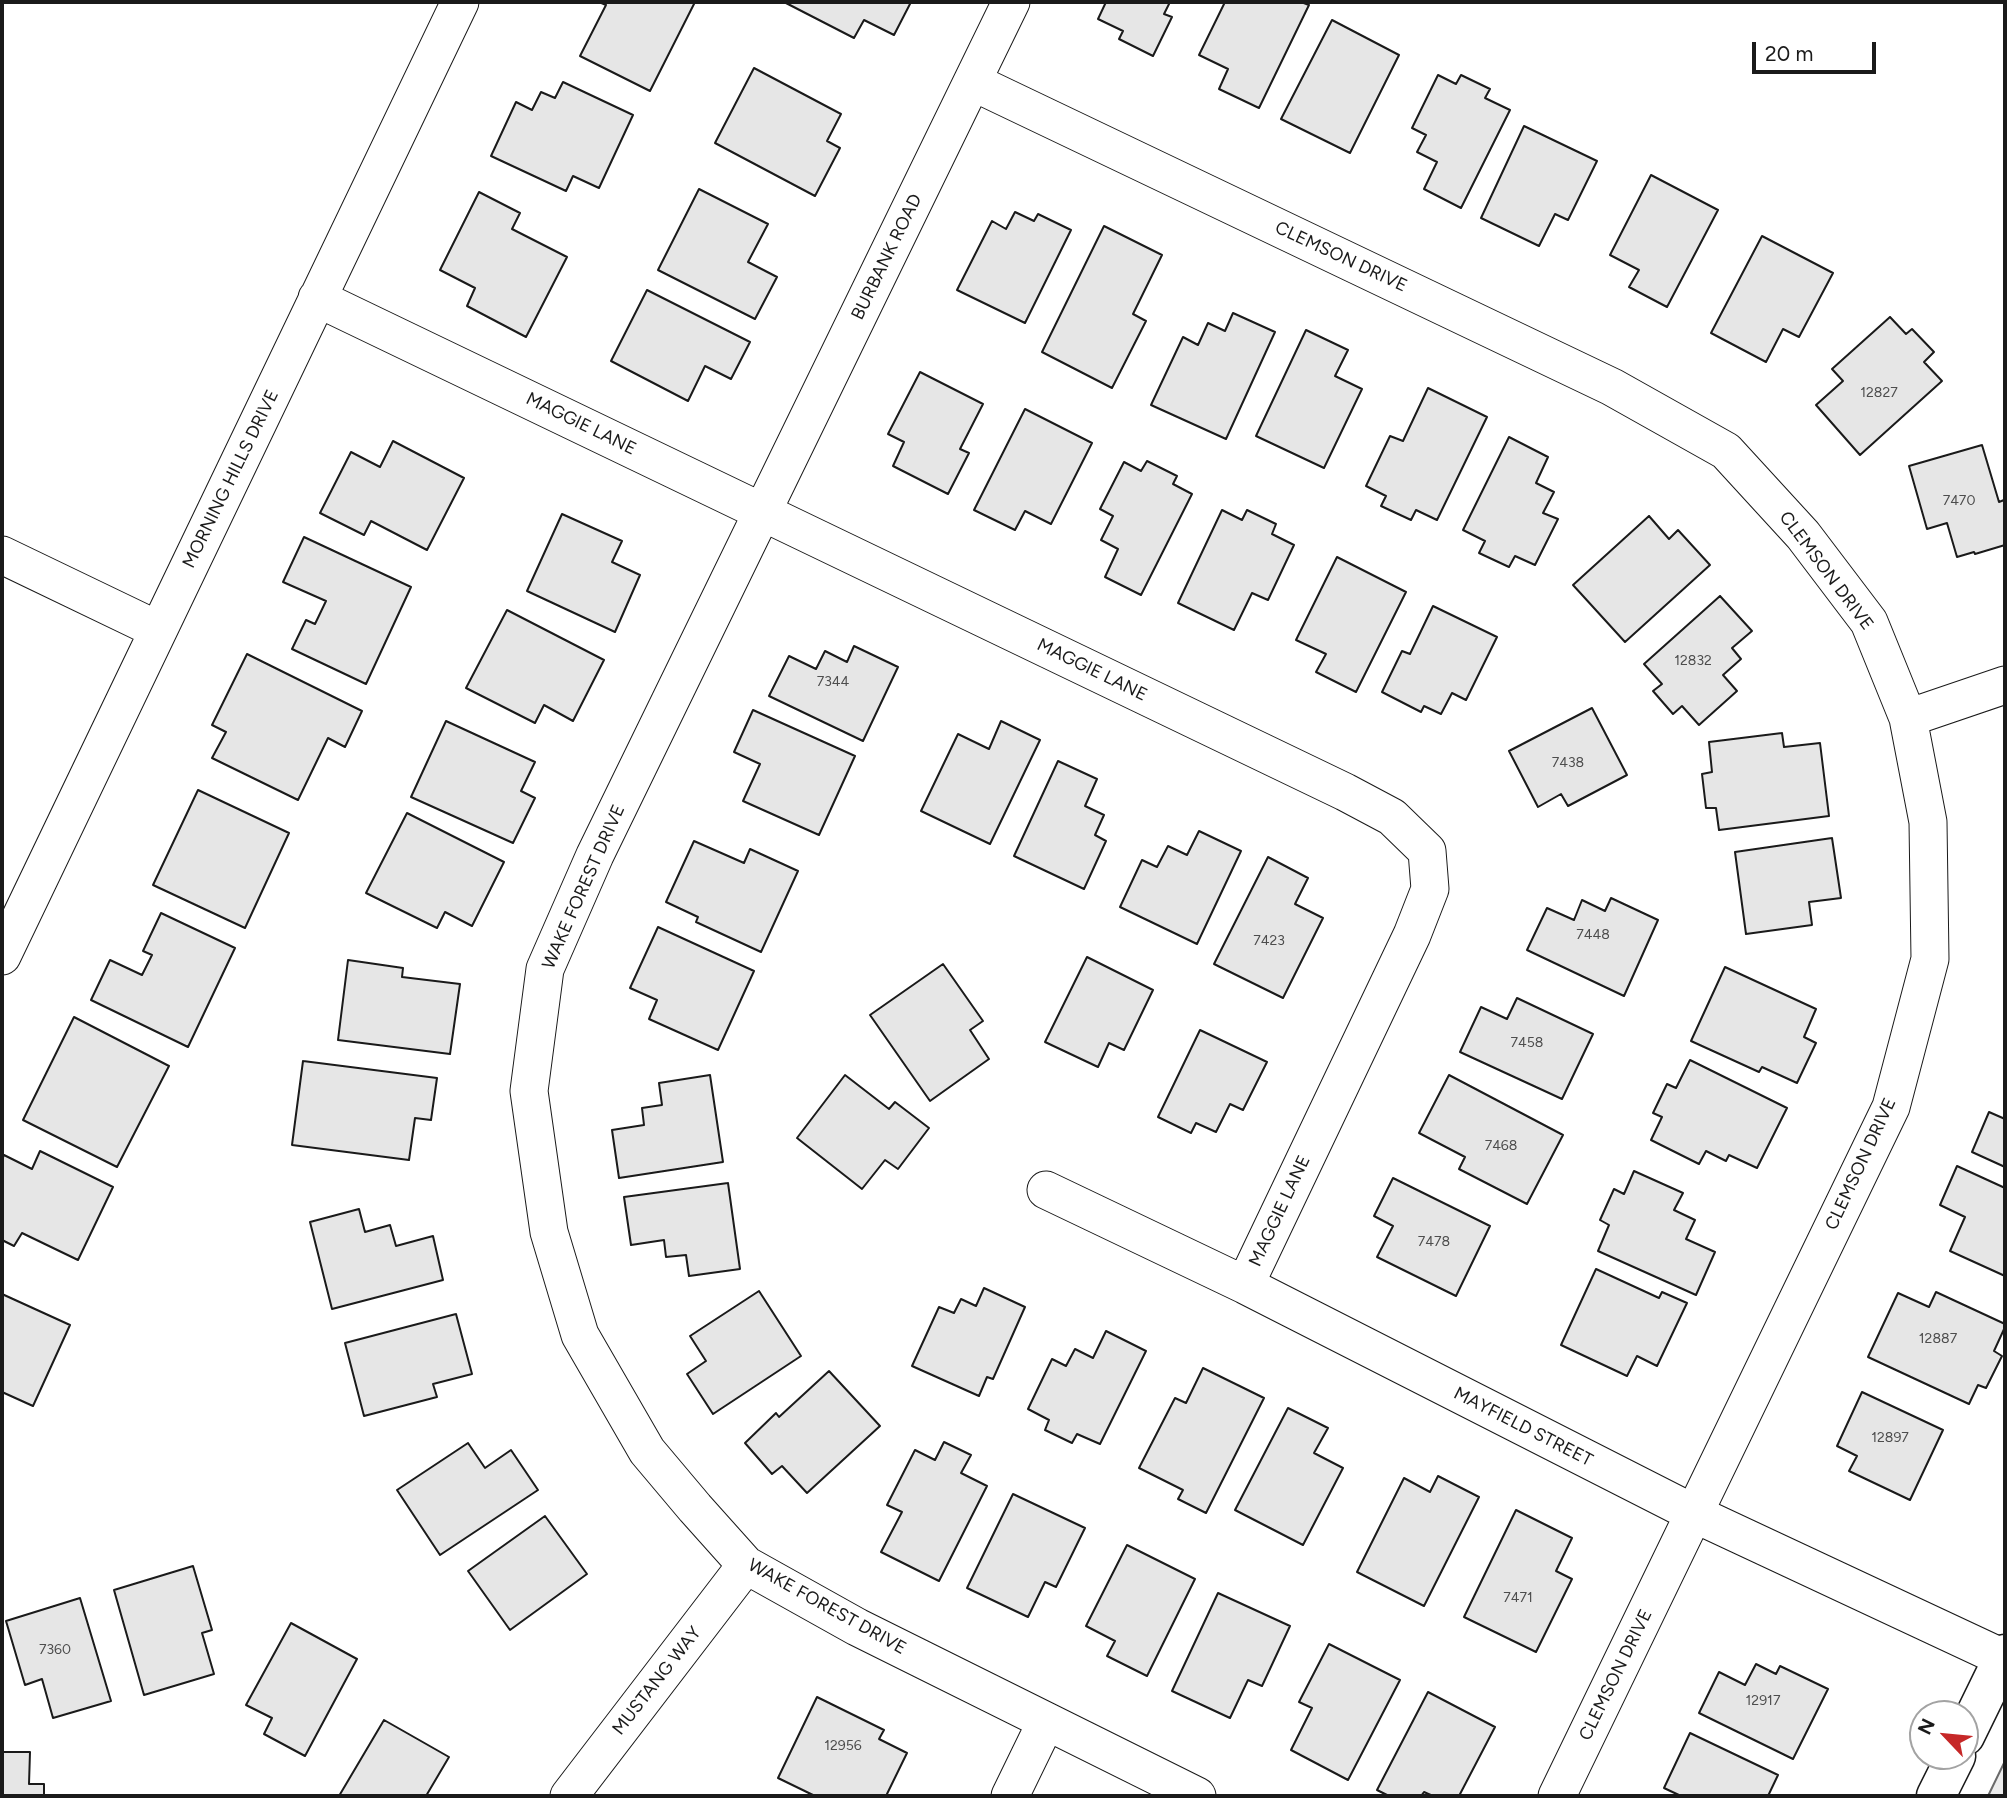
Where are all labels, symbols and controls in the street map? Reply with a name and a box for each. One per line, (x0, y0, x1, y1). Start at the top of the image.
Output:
scale bar (1755, 28, 1879, 72)
text: 20 m (1765, 41, 1813, 66)
street label: BURBANK ROAD (847, 191, 927, 323)
street label: CLEMSON DRIVE (1272, 217, 1410, 297)
house number: 12827 (1860, 385, 1898, 401)
street label: MORNING HILLS DRIVE (178, 386, 284, 572)
street label: MAGGIE LANE (522, 388, 640, 460)
house number: 7470 (1943, 493, 1975, 509)
street label: CLEMSON DRIVE (1774, 507, 1878, 635)
street label: MAGGIE LANE (1033, 634, 1151, 706)
house number: 12832 (1674, 653, 1712, 669)
house number: 7344 (817, 674, 849, 690)
house number: 7438 (1552, 755, 1584, 771)
street label: WAKE FOREST DRIVE (538, 801, 630, 973)
house number: 7448 (1576, 927, 1610, 943)
house number: 7423 (1253, 933, 1285, 949)
house number: 7458 (1511, 1035, 1543, 1051)
street label: CLEMSON DRIVE (1821, 1095, 1901, 1233)
house number: 7468 (1485, 1138, 1517, 1154)
street label: MAGGIE LANE (1245, 1152, 1315, 1270)
house number: 7478 (1418, 1234, 1450, 1250)
house number: 12887 (1919, 1331, 1957, 1347)
street label: MAYFIELD STREET (1450, 1383, 1596, 1471)
house number: 12897 (1871, 1430, 1909, 1446)
street label: WAKE FOREST DRIVE (744, 1554, 910, 1660)
house number: 7471 (1503, 1590, 1533, 1606)
street label: CLEMSON DRIVE (1575, 1606, 1657, 1744)
street label: MUSTANG WAY (608, 1623, 706, 1739)
house number: 7360 (39, 1642, 71, 1658)
house number: 12917 (1746, 1693, 1780, 1709)
north arrow (1909, 1700, 1979, 1770)
text: N (1913, 1715, 1940, 1738)
house number: 12956 (824, 1738, 862, 1754)

